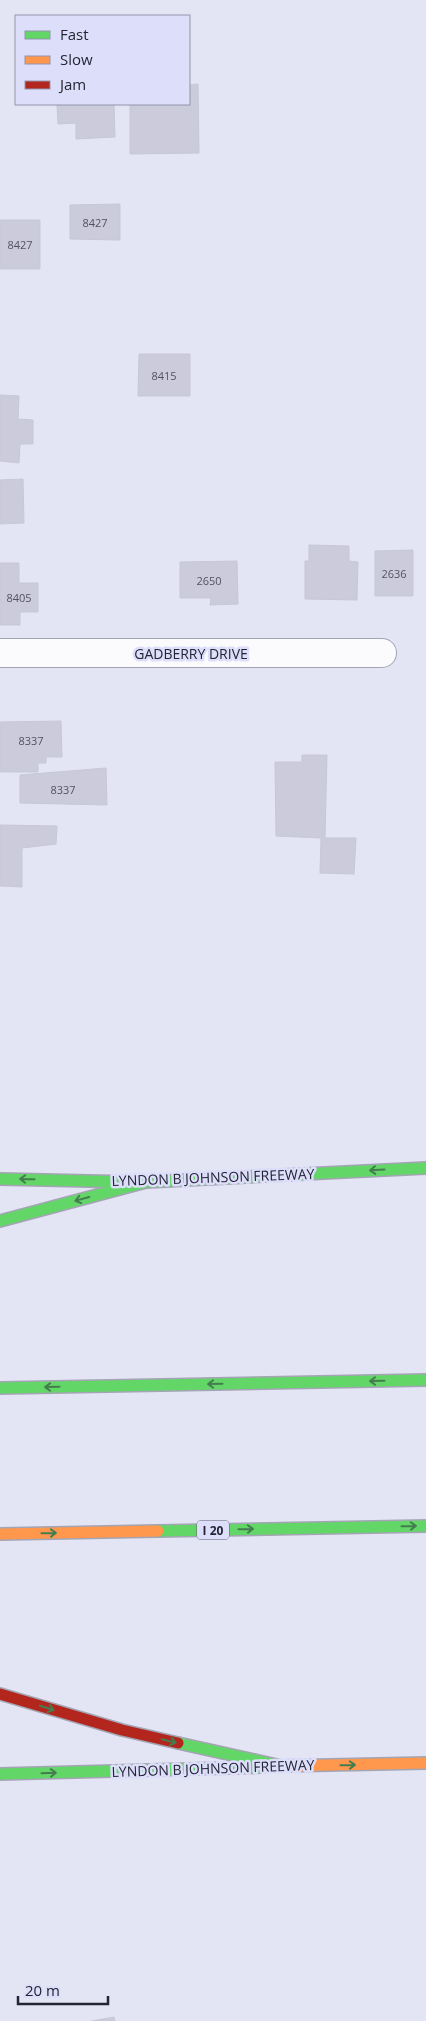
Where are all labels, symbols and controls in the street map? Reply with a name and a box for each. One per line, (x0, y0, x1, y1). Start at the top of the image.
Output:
legend (15, 15, 190, 105)
text: Fast (60, 24, 89, 44)
text: Slow (60, 49, 93, 69)
text: Jam (58, 74, 86, 94)
house number: 8427 (82, 215, 108, 230)
house number: 8427 (7, 237, 33, 252)
house number: 8415 (151, 368, 177, 383)
house number: 2636 (381, 566, 407, 581)
house number: 2650 (196, 573, 222, 588)
house number: 8405 (6, 590, 32, 605)
street label: GADBERRY DRIVE (134, 644, 248, 663)
house number: 8337 (18, 733, 44, 748)
house number: 8337 (50, 782, 76, 797)
street label: LYNDON B JOHNSON FREEWAY (111, 1164, 315, 1190)
one-way arrow (370, 1166, 386, 1175)
one-way arrow (19, 1175, 35, 1184)
one-way arrow (74, 1195, 90, 1204)
one-way arrow (370, 1376, 386, 1386)
one-way arrow (207, 1379, 224, 1389)
one-way arrow (45, 1382, 61, 1392)
road number: I 20 (197, 1520, 229, 1540)
one-way arrow (400, 1521, 416, 1531)
one-way arrow (238, 1524, 254, 1534)
one-way arrow (40, 1528, 56, 1538)
one-way arrow (39, 1703, 55, 1713)
one-way arrow (161, 1737, 177, 1746)
street label: LYNDON B JOHNSON FREEWAY (111, 1755, 315, 1781)
one-way arrow (339, 1760, 355, 1769)
one-way arrow (40, 1768, 56, 1777)
scale bar (18, 1974, 108, 2006)
text: 20 m (25, 1980, 60, 2000)

